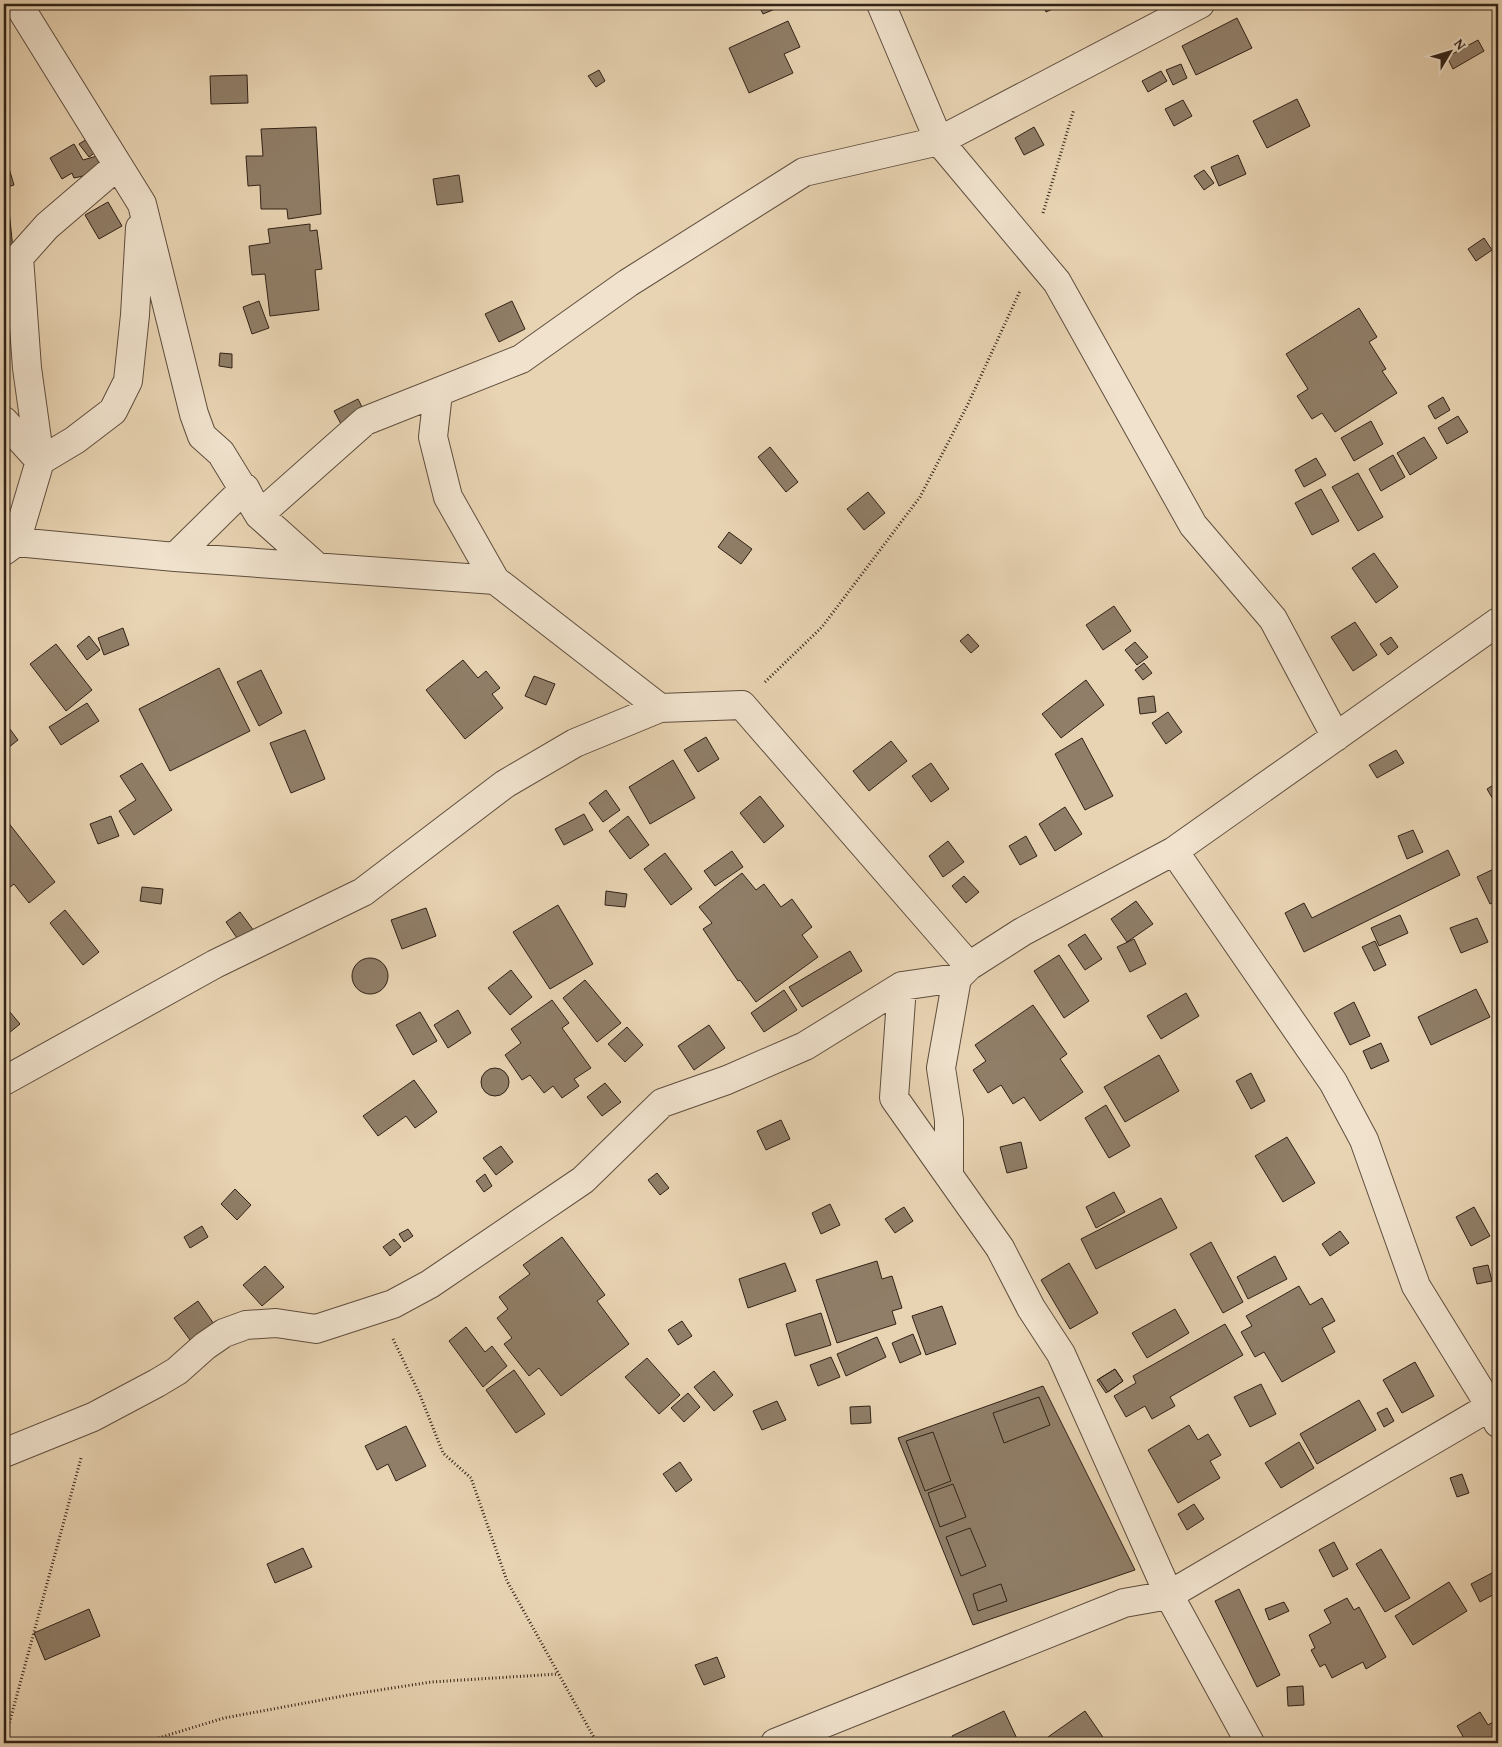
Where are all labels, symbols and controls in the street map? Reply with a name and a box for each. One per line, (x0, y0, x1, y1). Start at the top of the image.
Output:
north arrow (1424, 28, 1474, 78)
text: N (1449, 34, 1471, 54)

